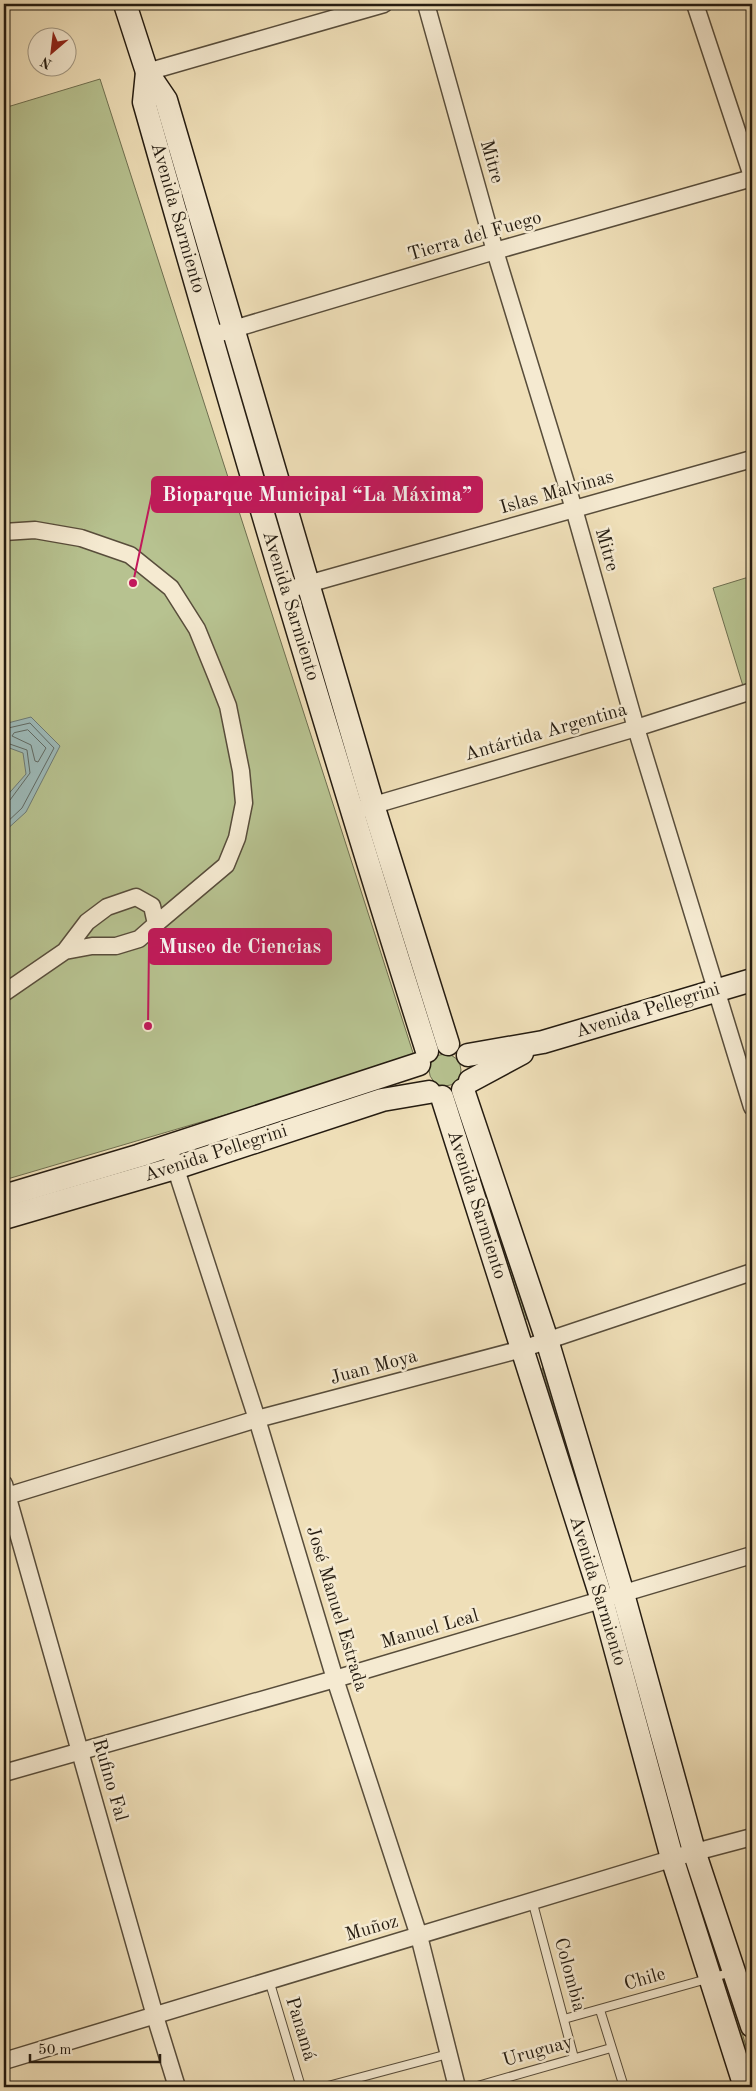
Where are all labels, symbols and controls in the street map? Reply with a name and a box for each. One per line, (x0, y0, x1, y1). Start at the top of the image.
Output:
north arrow (28, 28, 78, 78)
text: N (38, 54, 54, 71)
street label: Mitre (476, 138, 506, 186)
street label: Avenida Sarmiento (146, 141, 208, 295)
street label: Tierra del Fuego (406, 209, 544, 265)
street label: Islas Malvinas (498, 468, 616, 518)
callout: Bioparque Municipal “La Máxima” (152, 477, 482, 512)
text: Bioparque Municipal “La Máxima” (162, 485, 472, 506)
street label: Mitre (591, 526, 621, 574)
street label: Avenida Sarmiento (258, 529, 322, 683)
street label: Antártida Argentina (463, 701, 630, 765)
callout: Museo de Ciencias (149, 929, 331, 964)
text: Museo de Ciencias (159, 938, 321, 958)
street label: Avenida Pellegrini (574, 980, 722, 1042)
street label: Avenida Pellegrini (142, 1122, 290, 1186)
street label: Avenida Sarmiento (443, 1128, 509, 1282)
street label: Juan Moya (328, 1347, 420, 1389)
street label: Avenida Sarmiento (565, 1514, 629, 1668)
street label: José Manuel Estrada (302, 1524, 370, 1694)
street label: Manuel Leal (379, 1607, 481, 1653)
street label: Rufino Fal (88, 1737, 130, 1823)
street label: Muñoz (343, 1912, 401, 1946)
street label: Colombia (550, 1936, 588, 2015)
street label: Chile (622, 1965, 668, 1995)
street label: Panamá (281, 1995, 319, 2064)
scale bar (30, 2031, 160, 2063)
street label: Uruguay (501, 2033, 575, 2071)
text: 50 m (38, 2043, 72, 2058)

